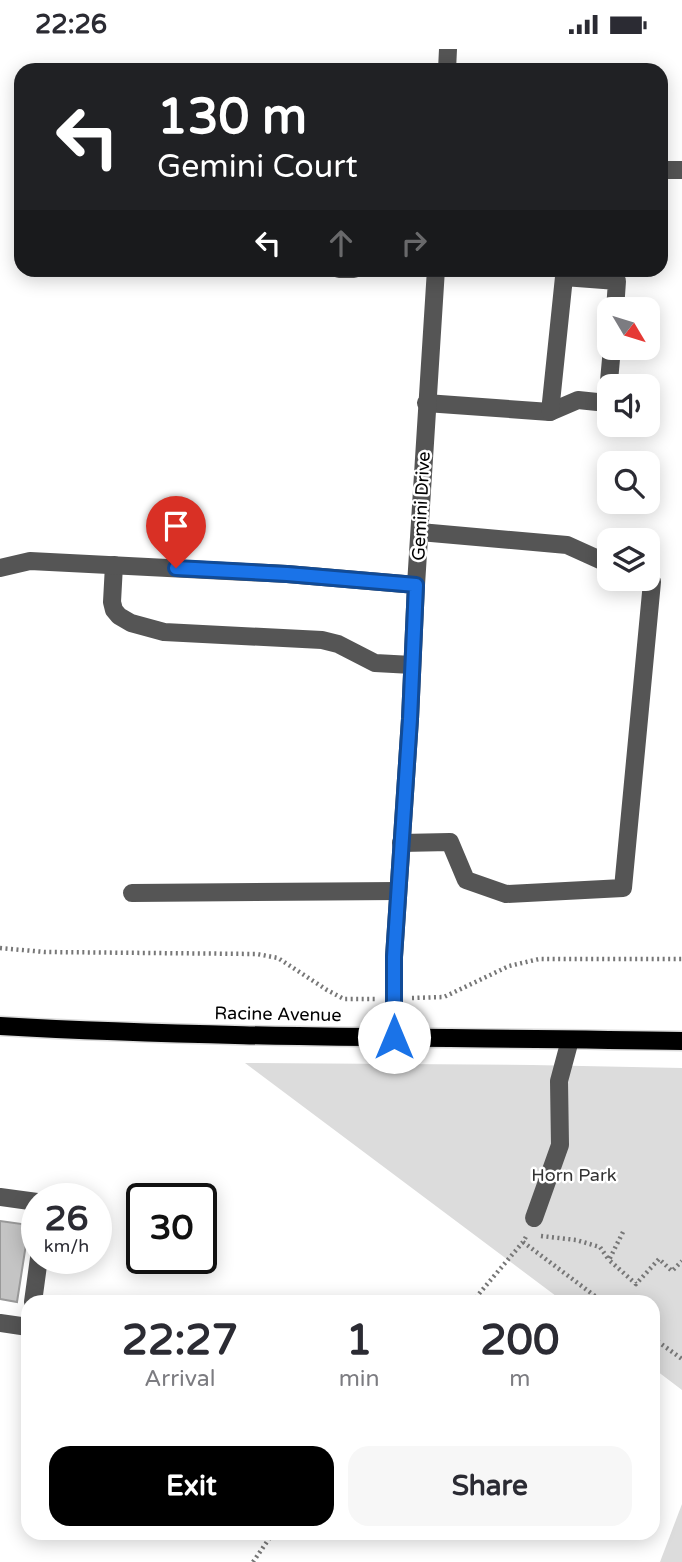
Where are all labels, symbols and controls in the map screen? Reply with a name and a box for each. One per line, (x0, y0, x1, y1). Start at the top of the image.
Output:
text: 22:26 (35, 9, 107, 40)
text: 130 m (157, 88, 307, 147)
icon: left (42, 91, 133, 182)
text: Gemini Court (157, 148, 358, 186)
icon: left (249, 224, 287, 262)
icon: ahead (322, 224, 360, 262)
icon: right (395, 224, 433, 262)
north arrow (597, 297, 660, 361)
map controls (597, 297, 660, 591)
button: sound (597, 374, 660, 437)
street label: Gemini Drive (407, 451, 435, 561)
button: search (597, 451, 660, 514)
pin (146, 496, 206, 568)
icon: arrive (157, 507, 195, 545)
button: layers (597, 528, 660, 591)
position arrow (357, 1000, 431, 1074)
street label: Racine Avenue (214, 1002, 342, 1026)
park label: Horn Park (531, 1164, 617, 1186)
speed limit sign: 30 (126, 1183, 217, 1274)
text: 26 (45, 1198, 88, 1240)
text: km/h (44, 1235, 89, 1257)
text: 22:27 (122, 1315, 238, 1366)
text: 1 (346, 1315, 372, 1366)
text: 200 (480, 1315, 559, 1366)
text: Arrival (144, 1365, 215, 1393)
text: min (339, 1365, 380, 1393)
text: m (509, 1365, 530, 1393)
button: Exit (49, 1446, 334, 1526)
button: Share (348, 1446, 632, 1526)

